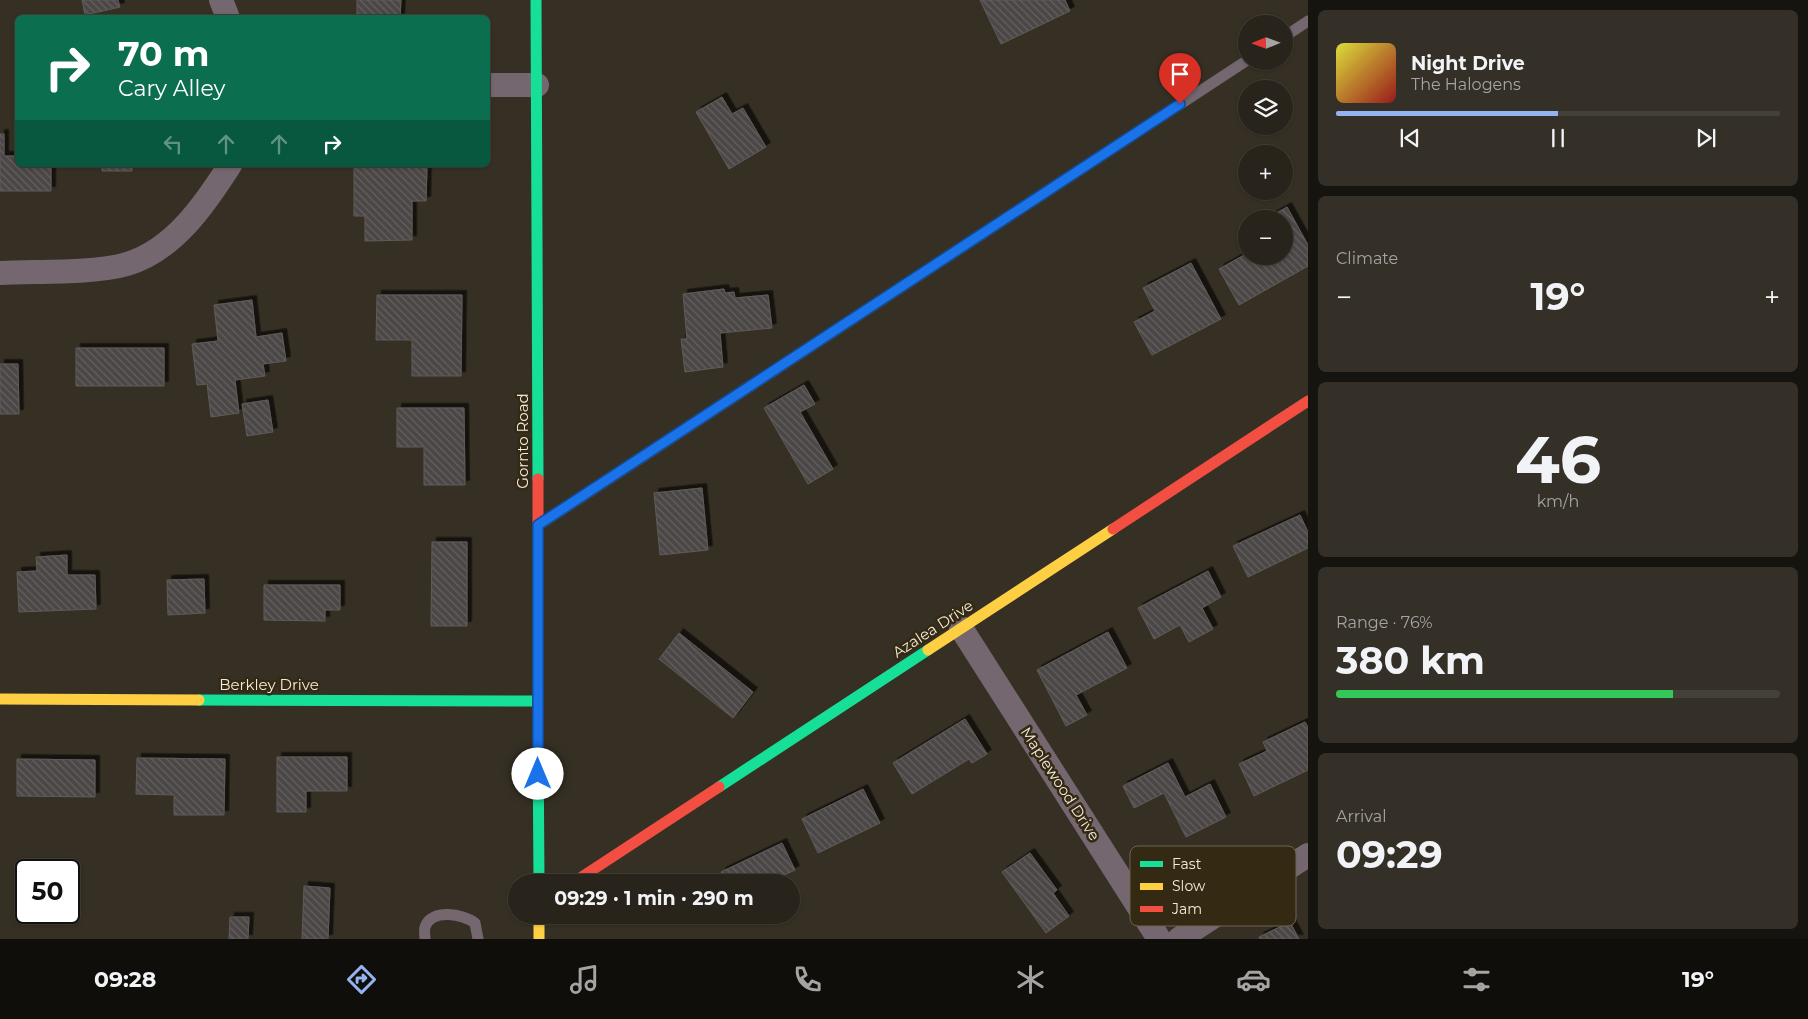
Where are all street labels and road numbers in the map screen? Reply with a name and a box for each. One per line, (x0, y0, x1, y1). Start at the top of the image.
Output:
street label: Gornto Road (513, 393, 532, 489)
street label: Azalea Drive (889, 596, 977, 662)
street label: Berkley Drive (219, 675, 319, 694)
street label: Maplewood Drive (1017, 723, 1104, 844)

